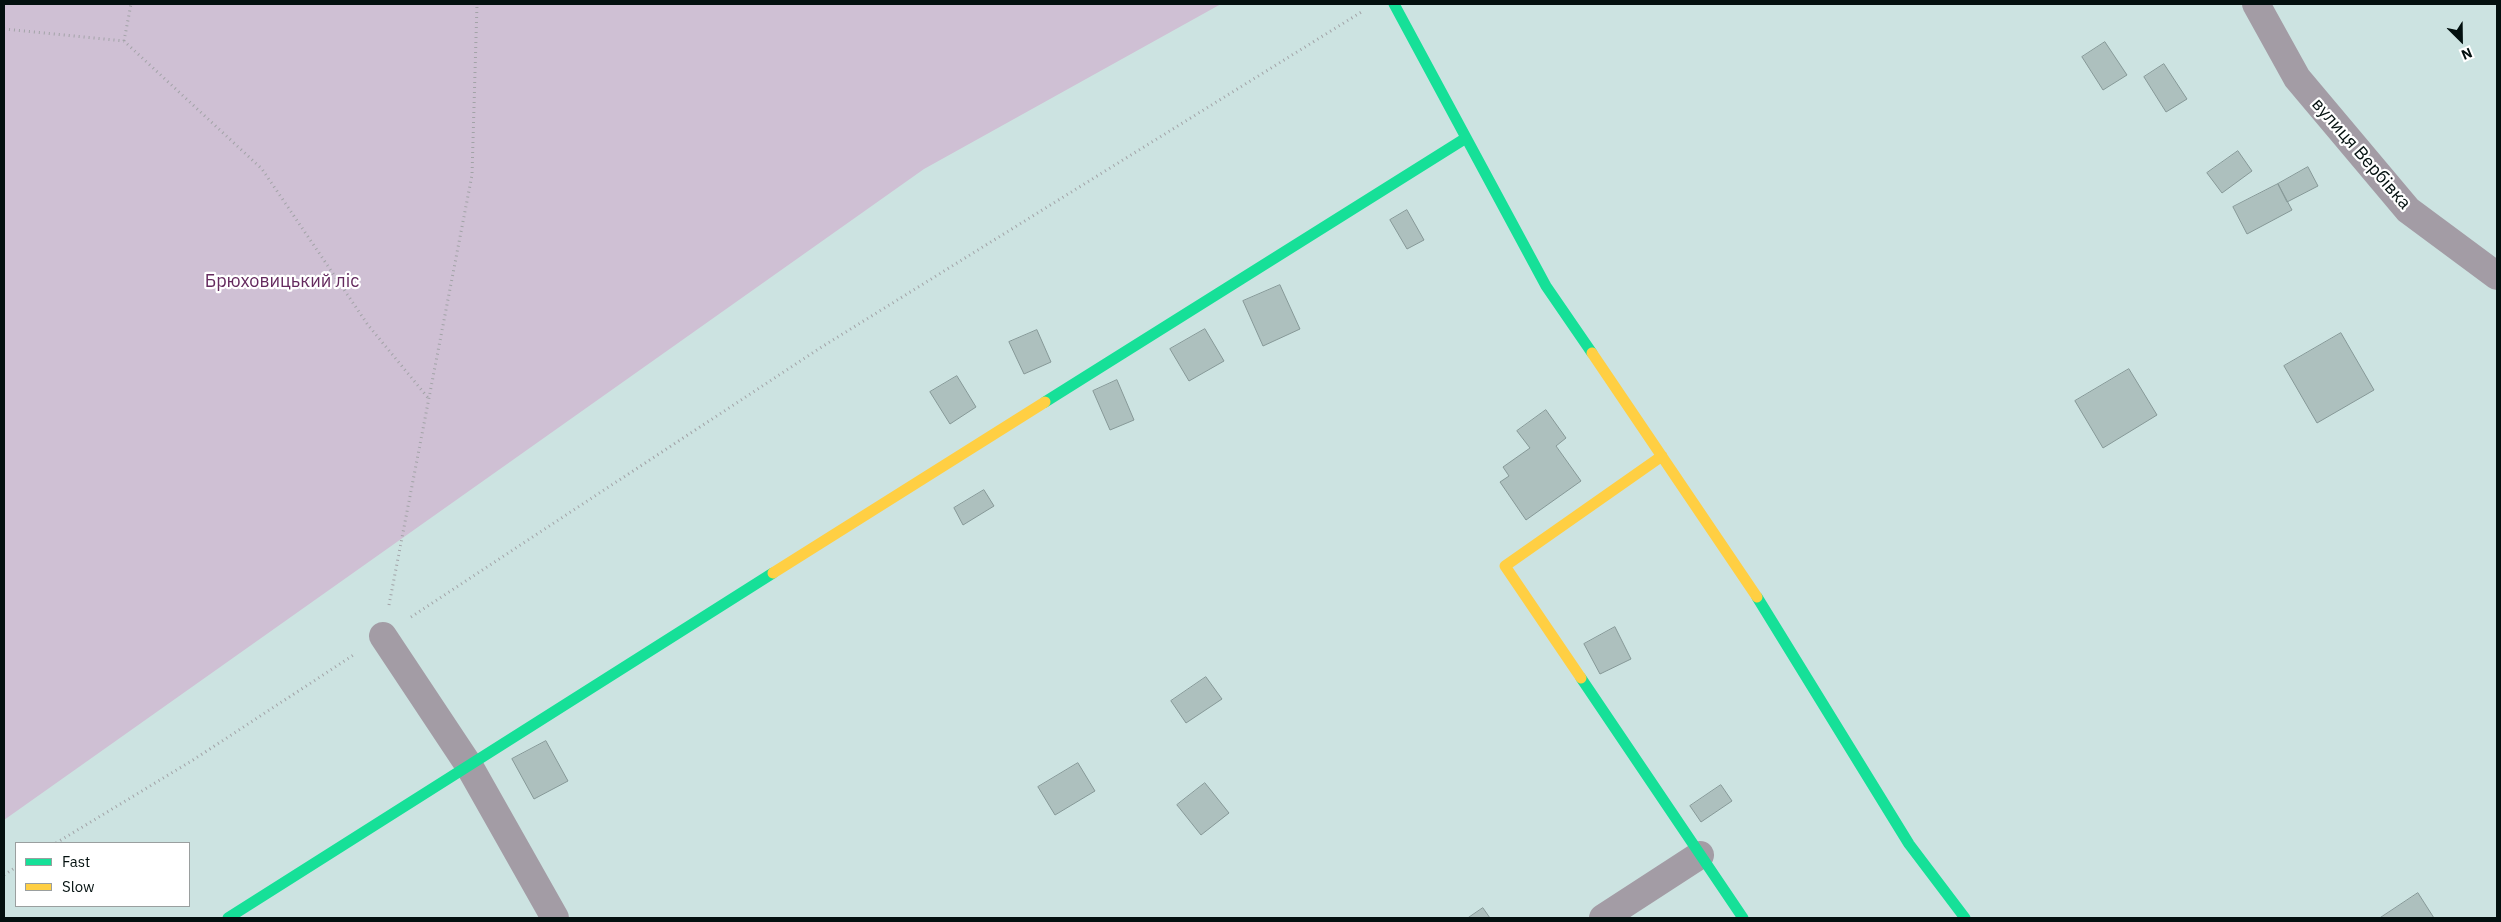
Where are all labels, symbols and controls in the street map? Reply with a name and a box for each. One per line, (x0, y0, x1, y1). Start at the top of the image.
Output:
north arrow (2436, 15, 2486, 65)
text: N (2459, 44, 2475, 64)
street label: вулиця Вербівка (2307, 94, 2415, 214)
park label: Брюховицький ліс (205, 271, 359, 293)
legend (15, 842, 190, 907)
text: Fast (62, 852, 90, 871)
text: Slow (62, 877, 95, 896)

